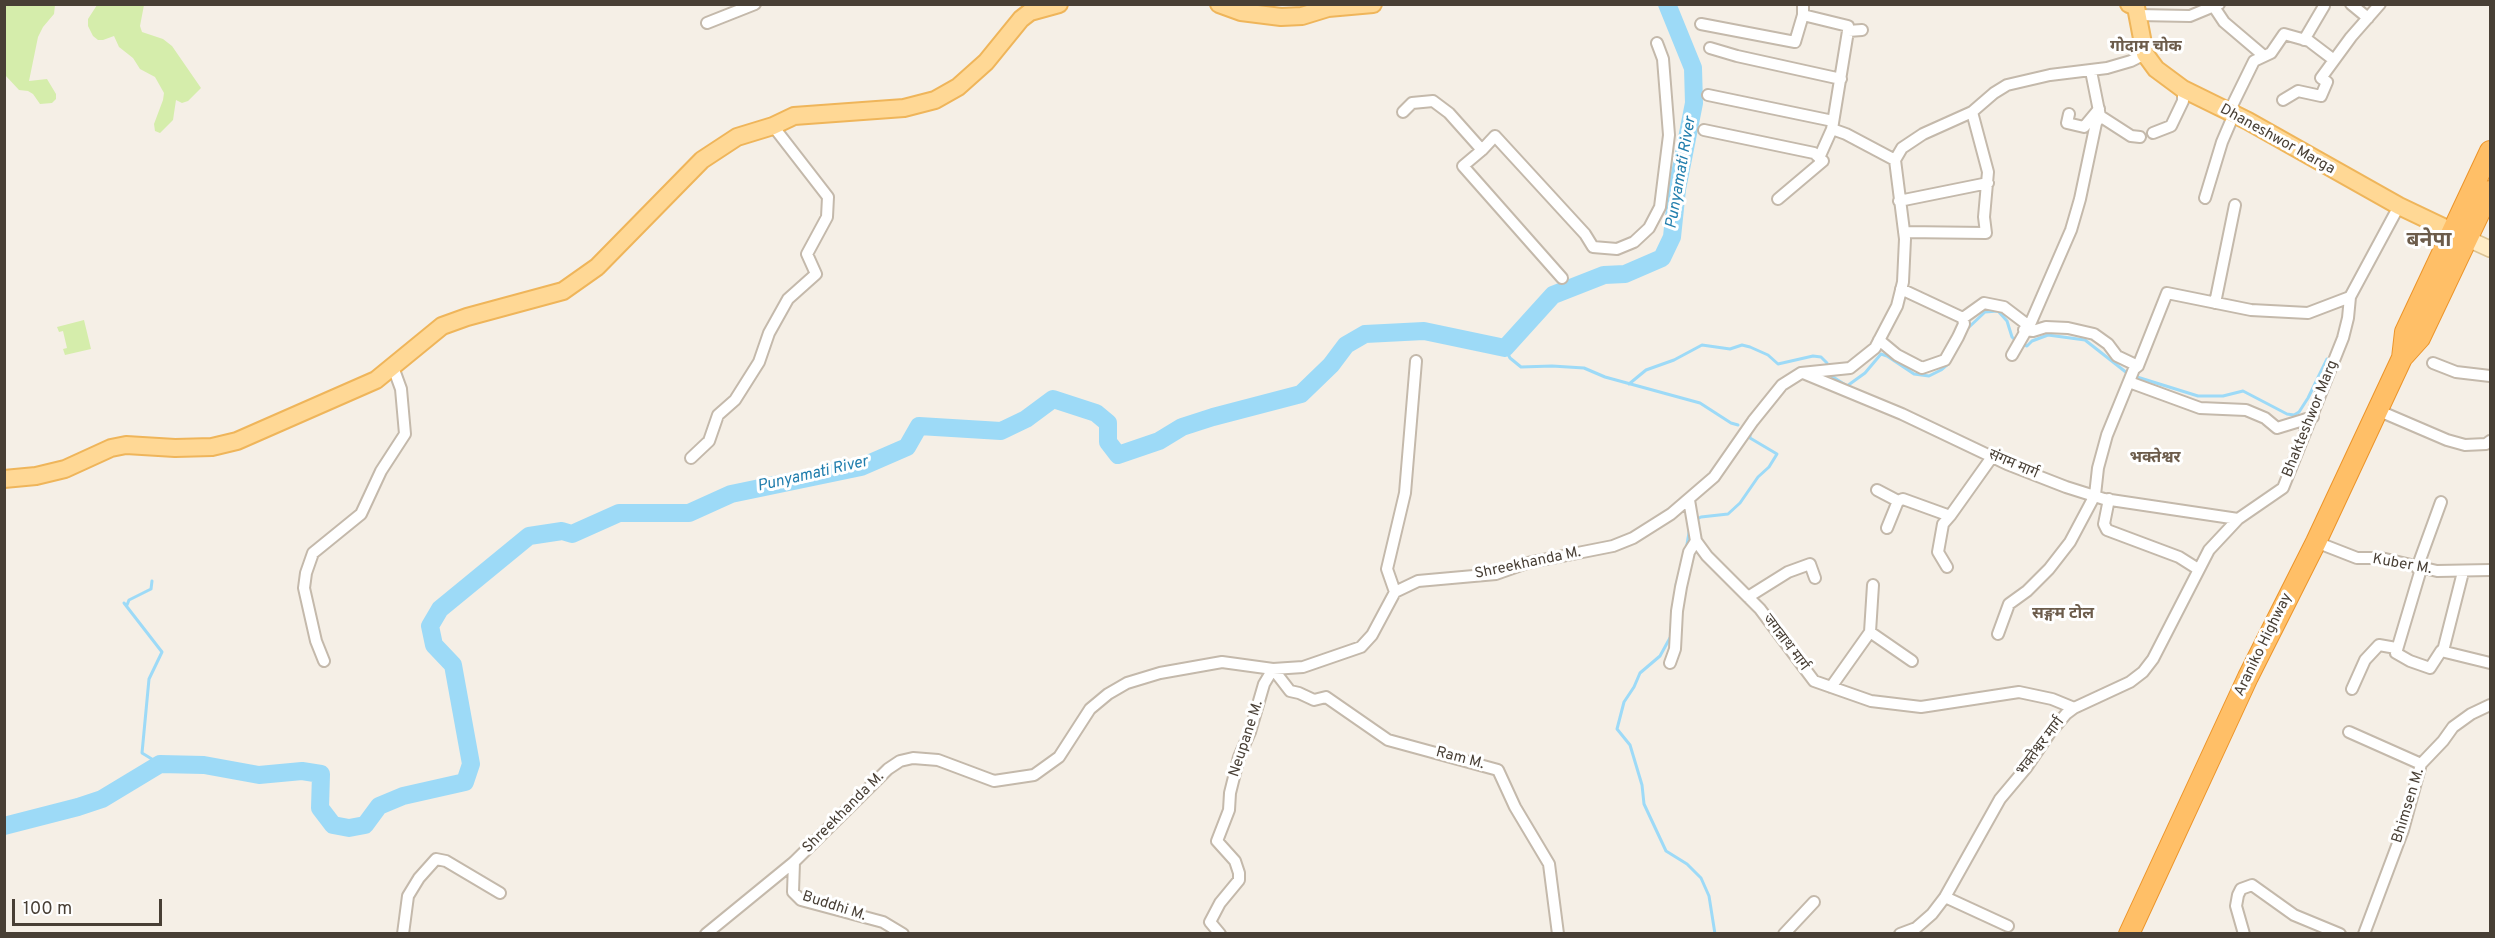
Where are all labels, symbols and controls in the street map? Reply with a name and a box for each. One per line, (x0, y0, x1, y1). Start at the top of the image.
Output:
district label: गाेदाम चाेक (2110, 38, 2182, 58)
street label: Dhaneshwor Marga (2216, 101, 2338, 179)
water label: Punyamati River (1663, 116, 1701, 230)
district label: बनेपा (2406, 229, 2452, 255)
street label: Bhakteshwor Marg (2279, 358, 2343, 480)
street label: संगम मार्ग (1985, 446, 2041, 484)
district label: भक्तेश्वर (2129, 449, 2181, 469)
water label: Punyamati River (756, 453, 870, 497)
street label: Shreekhanda M. (1473, 544, 1583, 584)
street label: Kuber M. (2371, 551, 2433, 579)
street label: Araniko Highway (2231, 590, 2297, 700)
district label: सङ्गम टोल (2032, 605, 2094, 625)
street label: जगन्नाथ मार्ग (1758, 611, 1812, 675)
street label: Neupane M. (1226, 698, 1268, 780)
street label: भक्तेश्वर मार्ग (2013, 714, 2069, 780)
street label: Ram M. (1434, 744, 1486, 774)
street label: Bhimsen M. (2389, 766, 2429, 846)
street label: Shreekhanda M. (799, 768, 889, 858)
scale bar (15, 887, 165, 925)
street label: Buddhi M. (800, 888, 868, 926)
text: 100 m (23, 898, 72, 921)

